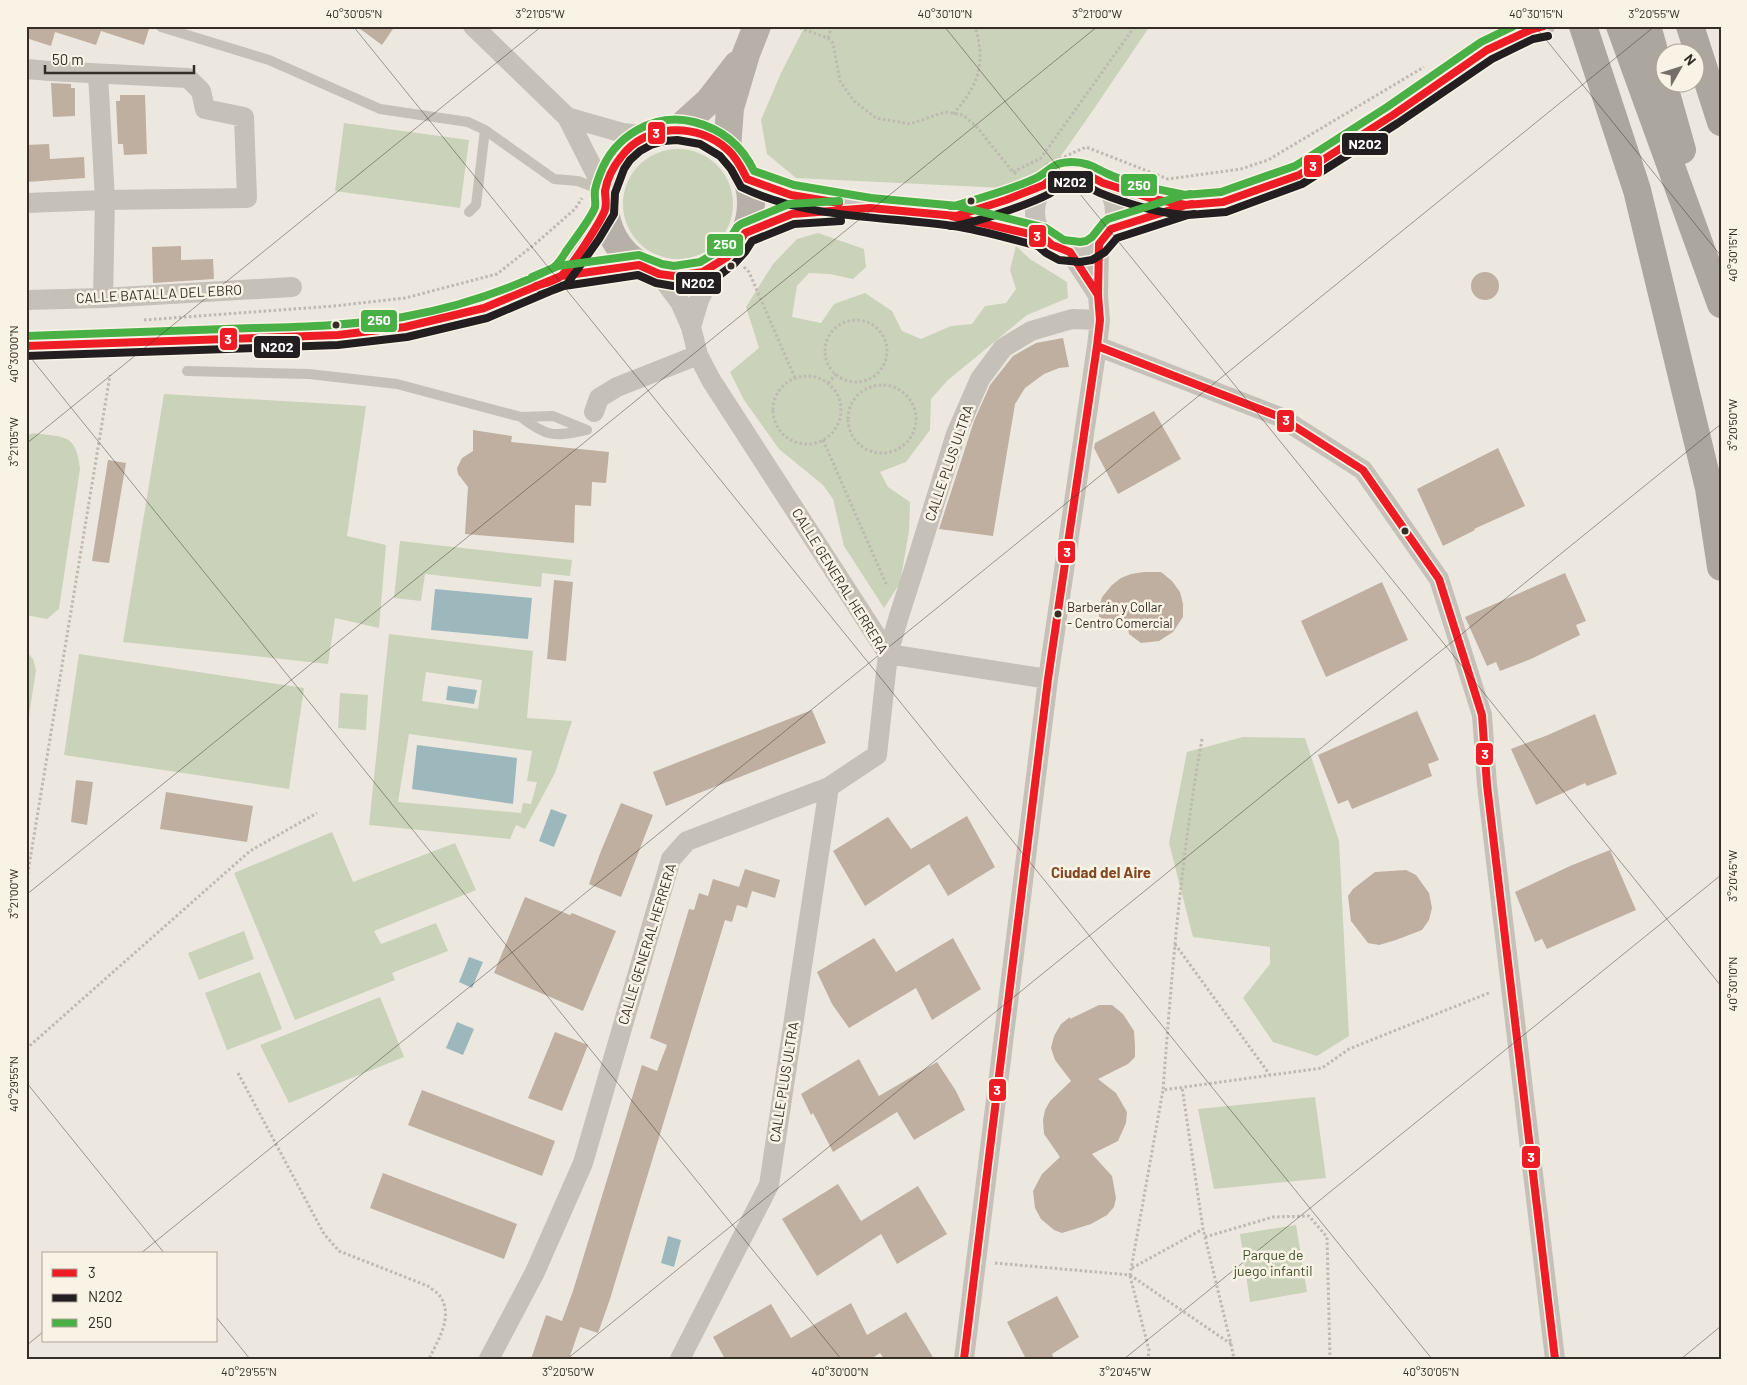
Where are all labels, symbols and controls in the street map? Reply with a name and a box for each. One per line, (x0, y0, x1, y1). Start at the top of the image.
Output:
text: 40°30'05"N (326, 6, 382, 20)
text: 3°21'05"W (515, 6, 565, 20)
text: 40°30'10"N (918, 6, 972, 20)
text: 3°21'00"W (1072, 6, 1122, 20)
text: 40°30'15"N (1509, 6, 1563, 20)
text: 3°20'55"W (1628, 6, 1680, 20)
scale bar (45, 42, 194, 74)
north arrow (1654, 42, 1704, 92)
text: 50 m (52, 50, 84, 68)
text: N (1681, 51, 1700, 68)
line badge: 3 (647, 121, 666, 145)
text: 3 (652, 124, 660, 141)
line badge: N202 (1341, 132, 1389, 156)
text: N202 (1349, 135, 1382, 152)
line badge: 3 (1303, 154, 1323, 178)
text: 3 (1309, 157, 1317, 174)
line badge: N202 (1047, 170, 1094, 194)
text: N202 (1054, 173, 1087, 190)
line badge: 250 (1120, 173, 1158, 197)
text: 250 (1127, 176, 1151, 193)
unlabelled marker (966, 196, 976, 206)
line badge: 3 (1028, 224, 1047, 248)
text: 3 (1033, 227, 1041, 244)
text: 40°30'15"N (1725, 228, 1739, 282)
line badge: 250 (706, 233, 744, 257)
text: 250 (713, 235, 737, 252)
unlabelled marker (726, 261, 736, 271)
line badge: N202 (675, 271, 722, 295)
text: N202 (682, 274, 715, 291)
street label: CALLE BATALLA DEL EBRO (76, 281, 242, 306)
line badge: 250 (360, 309, 398, 333)
text: 250 (367, 311, 391, 328)
unlabelled marker (331, 320, 341, 330)
text: 40°30'00"N (6, 325, 20, 383)
line badge: 3 (219, 327, 238, 351)
text: 3 (224, 330, 232, 347)
line badge: N202 (253, 335, 301, 359)
text: N202 (261, 338, 294, 355)
text: 3°20'50"W (1725, 398, 1739, 451)
street label: CALLE PLUS ULTRA (921, 402, 977, 523)
line badge: 3 (1276, 409, 1295, 433)
text: 3 (1282, 411, 1290, 428)
text: 3°21'05"W (6, 417, 20, 467)
street label: CALLE GENERAL HERRERA (789, 505, 892, 657)
unlabelled marker (1400, 526, 1410, 536)
line badge: 3 (1057, 540, 1076, 564)
text: 3 (1063, 543, 1071, 560)
place label: Barberán y Collar - Centro Comercial (1067, 599, 1173, 631)
marker: Barberán y Collar - Centro Comercial (1053, 609, 1063, 619)
line badge: 3 (1475, 742, 1494, 766)
text: 3 (1481, 745, 1489, 762)
text: 3°20'45"W (1725, 850, 1739, 902)
street label: CALLE GENERAL HERRERA (614, 861, 679, 1027)
district label: Ciudad del Aire (1051, 863, 1151, 881)
text: 3°21'00"W (6, 869, 20, 919)
text: 40°30'10"N (1725, 957, 1739, 1011)
street label: CALLE PLUS ULTRA (766, 1020, 802, 1143)
text: 40°29'55"N (6, 1056, 20, 1112)
line badge: 3 (988, 1078, 1007, 1102)
text: 3 (993, 1081, 1001, 1098)
line badge: 3 (1521, 1145, 1541, 1169)
text: 3 (1527, 1148, 1535, 1165)
park label: Parque de juego infantil (1233, 1246, 1312, 1279)
legend (42, 1252, 218, 1342)
text: 3 (88, 1263, 96, 1281)
text: N202 (88, 1287, 123, 1305)
text: 250 (88, 1313, 112, 1331)
text: 40°29'55"N (221, 1364, 277, 1378)
text: 3°20'50"W (542, 1364, 595, 1378)
text: 40°30'00"N (811, 1364, 869, 1378)
text: 3°20'45"W (1099, 1364, 1151, 1378)
text: 40°30'05"N (1403, 1364, 1459, 1378)

